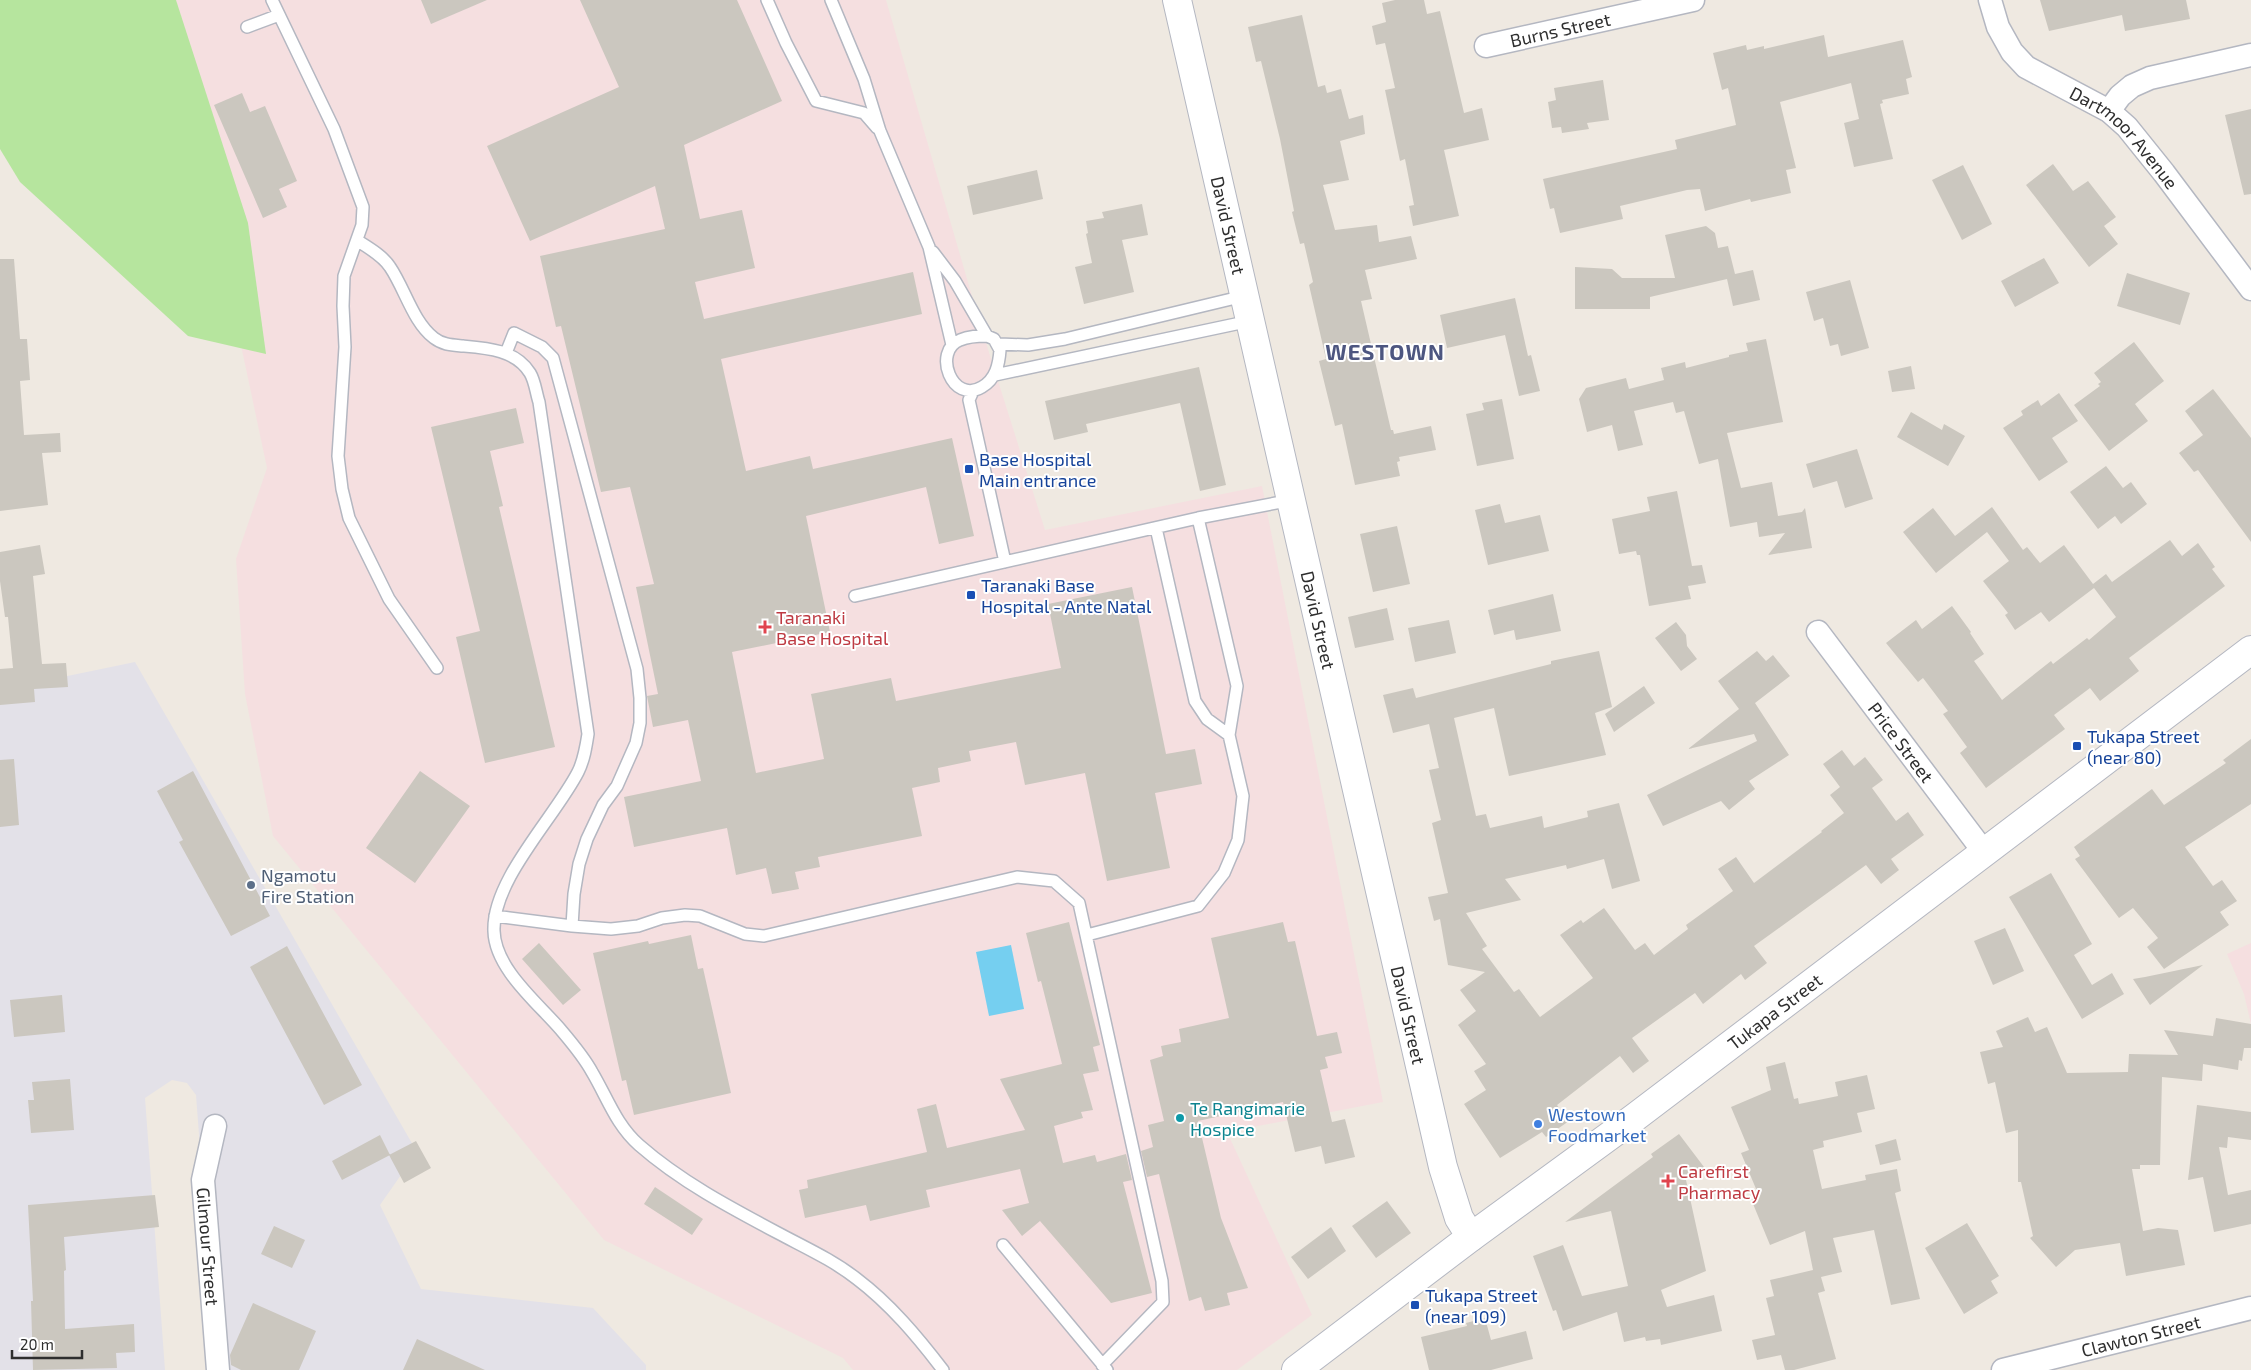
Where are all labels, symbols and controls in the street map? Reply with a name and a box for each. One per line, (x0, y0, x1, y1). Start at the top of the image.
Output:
street label: Burns Street (1508, 8, 1613, 51)
street label: Dartmoor Avenue (2066, 81, 2183, 193)
street label: David Street (1206, 174, 1250, 277)
district label: WESTOWN (1325, 338, 1445, 364)
place label: Base Hospital Main entrance (979, 448, 1096, 491)
marker: Base Hospital Main entrance (963, 463, 975, 475)
street label: David Street (1296, 569, 1340, 672)
place label: Taranaki Base Hospital - Ante Natal (981, 574, 1152, 617)
marker: Taranaki Base Hospital - Ante Natal (965, 589, 977, 601)
place label: Taranaki Base Hospital (776, 606, 889, 649)
marker: Taranaki Base Hospital (758, 620, 772, 634)
street label: Price Street (1864, 698, 1939, 787)
place label: Tukapa Street (near 80) (2087, 725, 2200, 768)
marker: Tukapa Street (near 80) (2071, 740, 2083, 752)
place label: Ngamotu Fire Station (261, 864, 355, 907)
marker: Ngamotu Fire Station (245, 879, 257, 891)
street label: David Street (1386, 964, 1430, 1066)
street label: Tukapa Street (1723, 969, 1826, 1054)
place label: Te Rangimarie Hospice (1190, 1097, 1305, 1140)
place label: Westown Foodmarket (1548, 1103, 1647, 1146)
marker: Te Rangimarie Hospice (1174, 1112, 1186, 1124)
marker: Westown Foodmarket (1532, 1118, 1544, 1130)
place label: Carefirst Pharmacy (1678, 1160, 1761, 1203)
marker: Carefirst Pharmacy (1662, 1175, 1674, 1187)
street label: Gilmour Street (193, 1187, 224, 1306)
place label: Tukapa Street (near 109) (1425, 1284, 1538, 1327)
marker: Tukapa Street (near 109) (1409, 1299, 1421, 1311)
street label: Clawton Street (2079, 1310, 2203, 1361)
scale bar (12, 1328, 82, 1360)
text: 20 m (20, 1335, 54, 1353)

